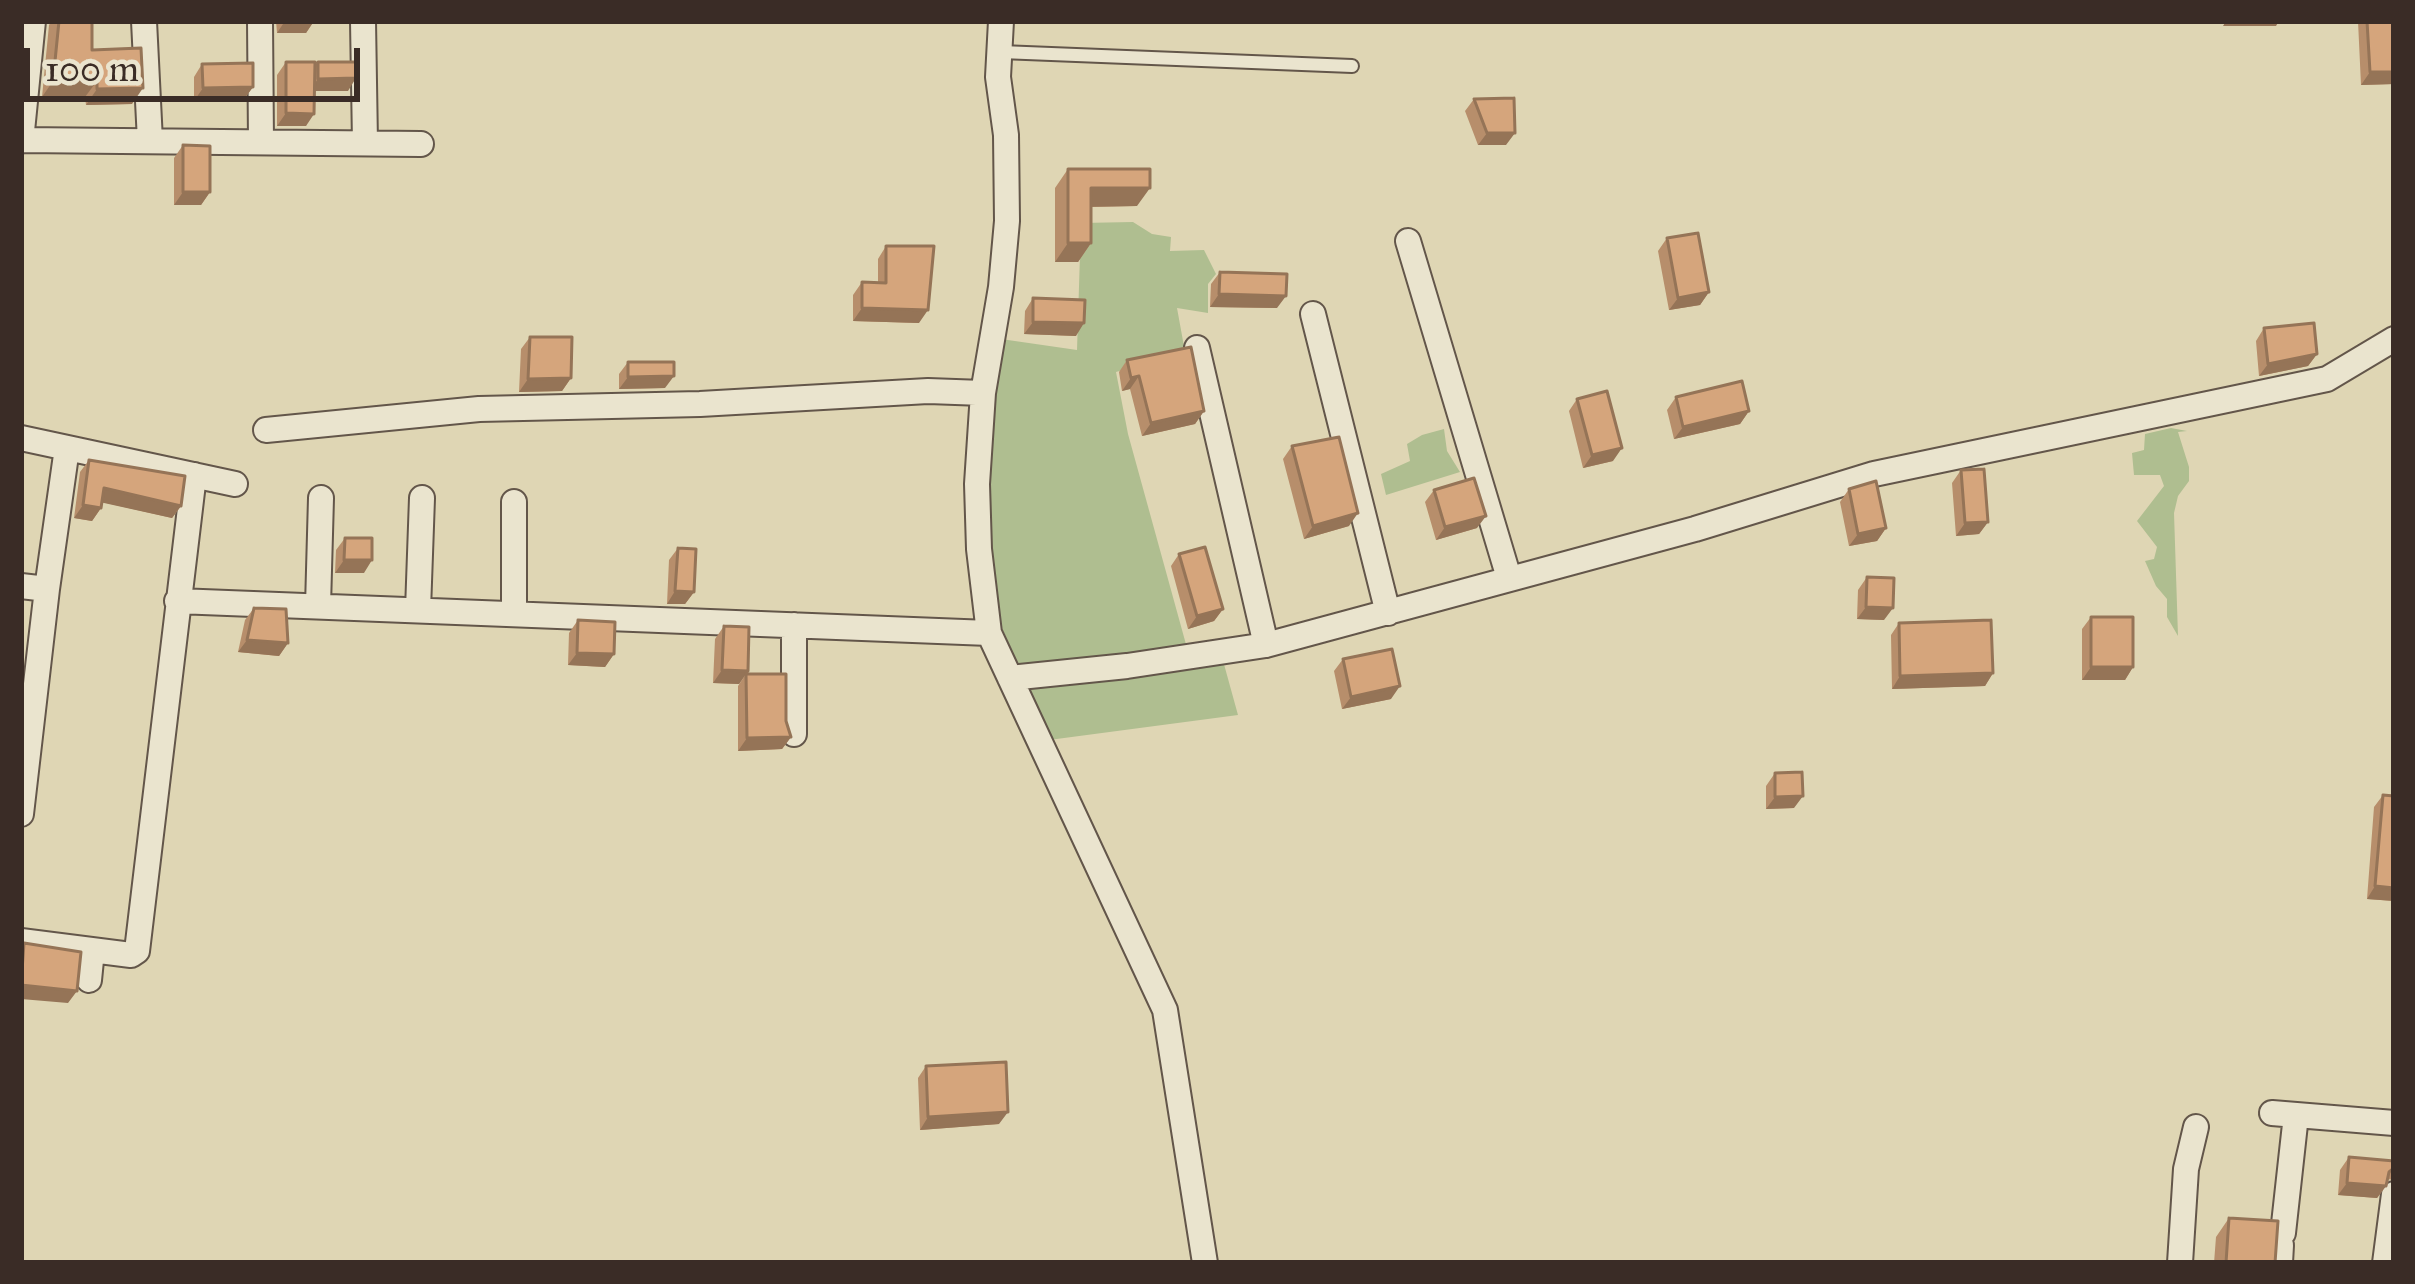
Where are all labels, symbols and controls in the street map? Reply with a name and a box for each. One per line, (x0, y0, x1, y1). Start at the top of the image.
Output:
scale bar (30, 24, 366, 98)
text: 100 m (45, 47, 139, 91)

